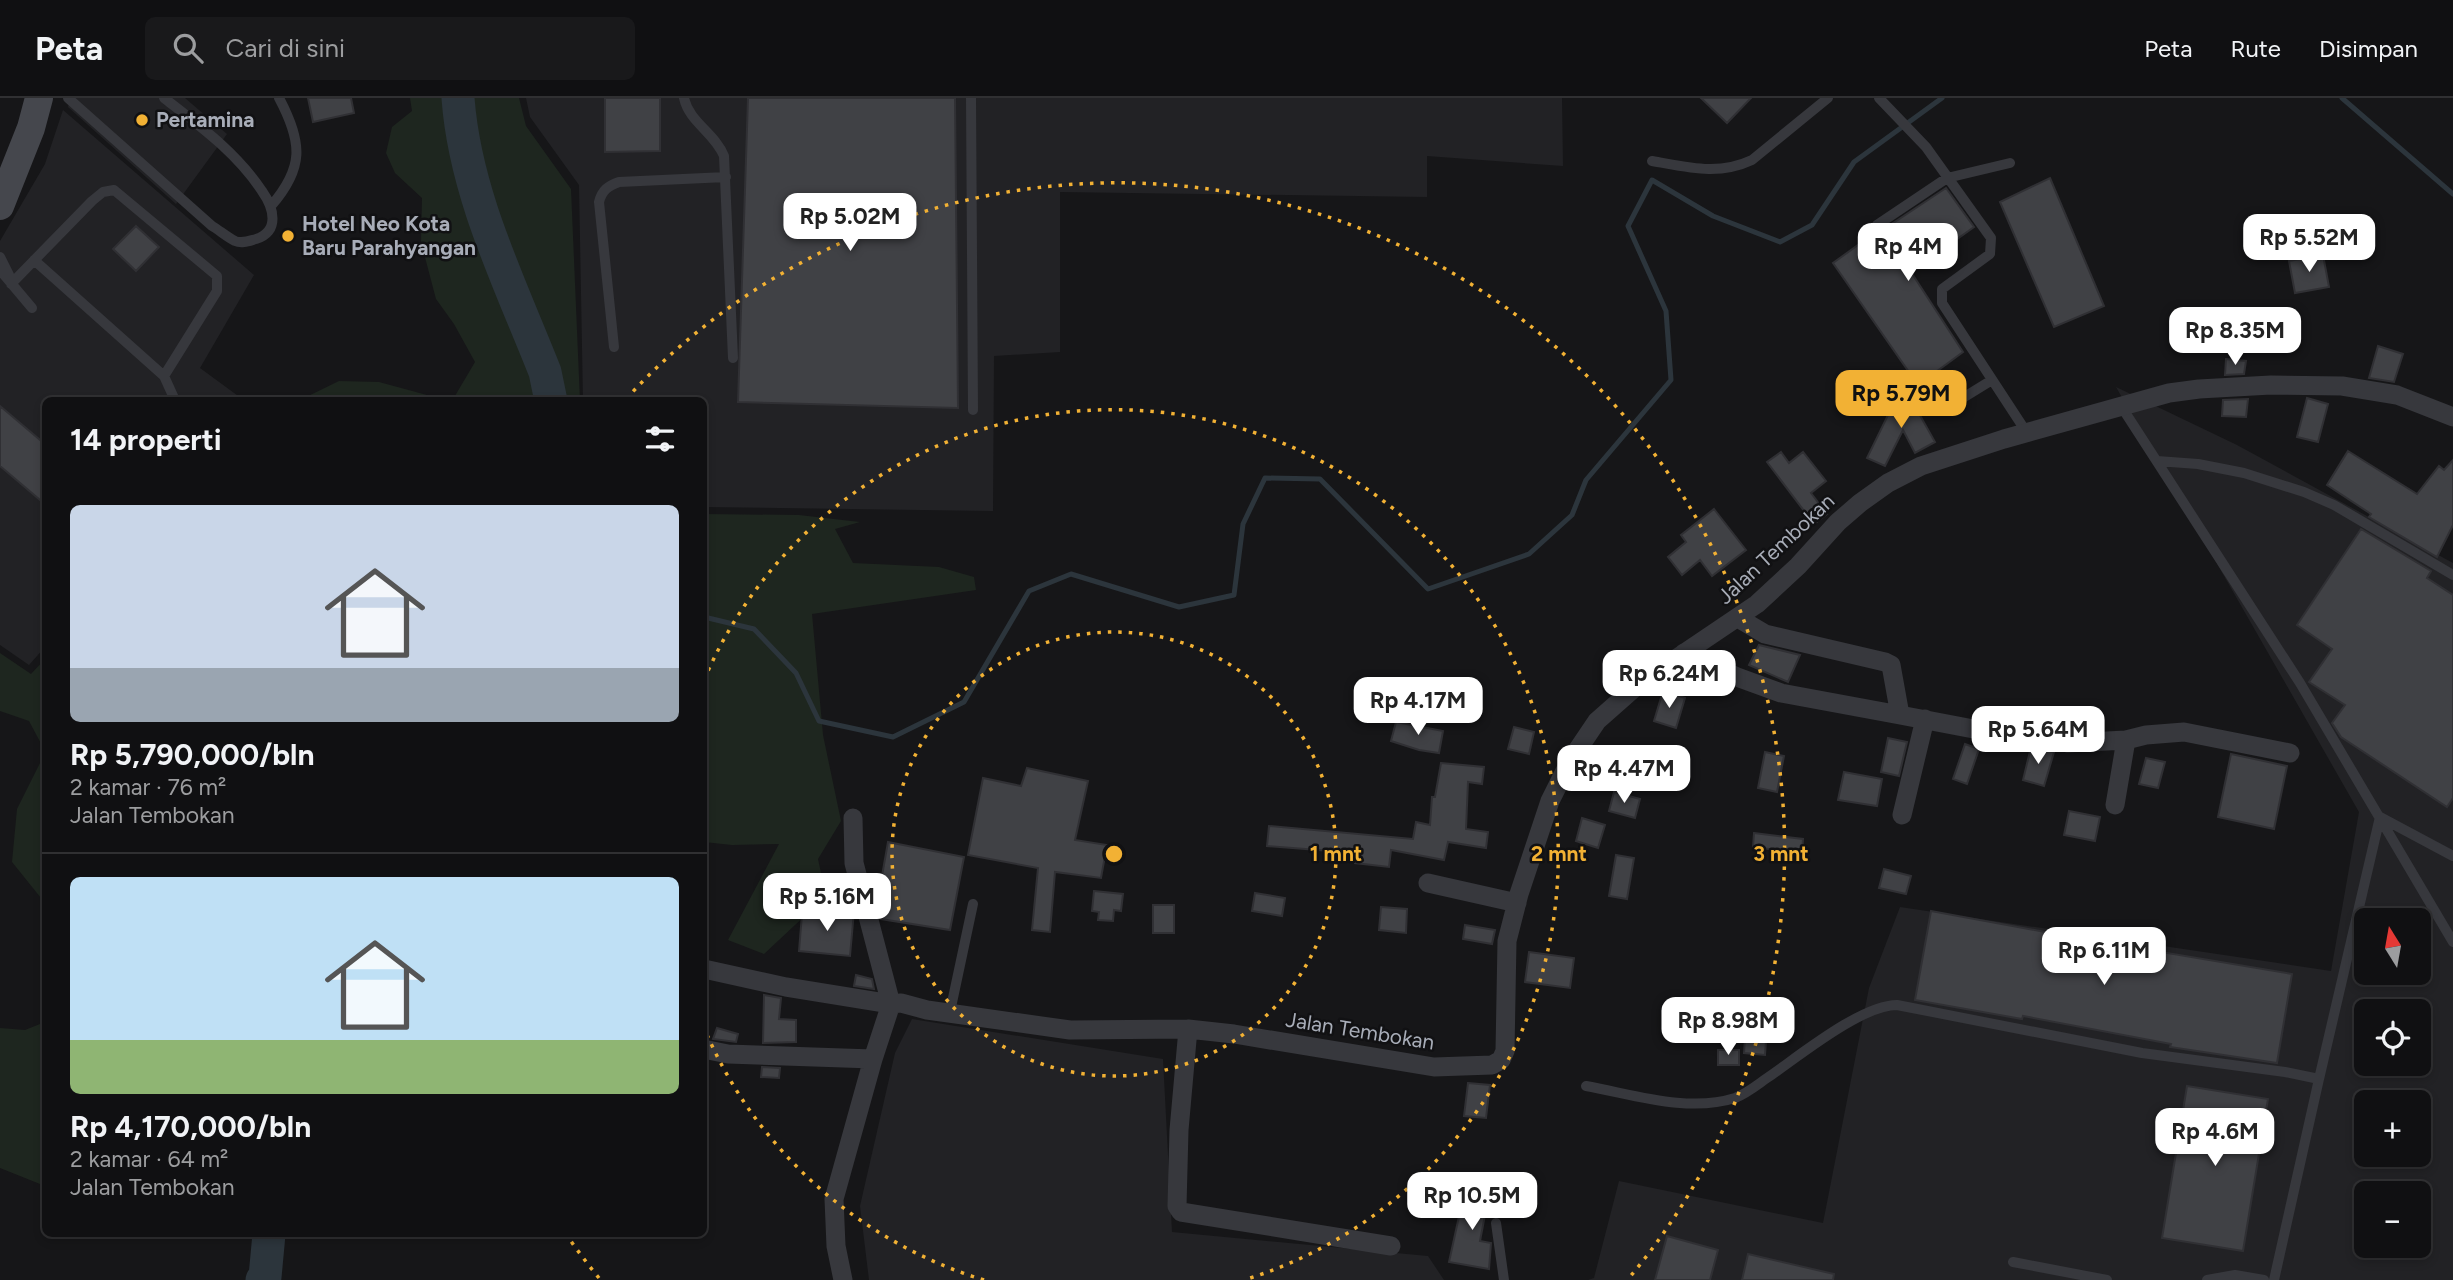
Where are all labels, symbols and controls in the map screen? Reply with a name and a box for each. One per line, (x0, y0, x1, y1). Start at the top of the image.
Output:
search box (145, 17, 635, 80)
text: Peta (35, 29, 103, 68)
icon: search (169, 29, 207, 67)
text: Cari di sini (225, 32, 345, 64)
text: Peta (2144, 34, 2192, 63)
text: Rute (2230, 34, 2281, 63)
text: Disimpan (2319, 34, 2418, 63)
place label: Pertamina (156, 107, 254, 132)
marker: Pertamina (134, 112, 150, 128)
pin: Rp 5.02M (778, 194, 922, 253)
text: Rp 5.02M (799, 202, 901, 230)
place label: Hotel Neo Kota Baru Parahyangan (302, 211, 476, 260)
pin: Rp 5.52M (2237, 214, 2381, 274)
pin: Rp 4M (1859, 223, 1957, 283)
text: Rp 5.52M (2259, 223, 2359, 251)
marker: Hotel Neo Kota Baru Parahyangan (280, 228, 296, 244)
text: Rp 4M (1874, 232, 1942, 260)
pin: Rp 8.35M (2163, 308, 2307, 367)
text: Rp 8.35M (2185, 316, 2285, 344)
pin: Rp 5.79M (1829, 370, 1973, 430)
text: Rp 5.79M (1851, 379, 1951, 407)
icon: filters (641, 420, 679, 458)
text: 14 properti (70, 421, 222, 458)
street label: Jalan Tembokan (1712, 488, 1839, 609)
icon: home (312, 550, 438, 676)
pin: Rp 6.24M (1597, 650, 1741, 710)
text: Rp 6.24M (1619, 659, 1719, 687)
pin: Rp 4.17M (1346, 678, 1490, 737)
text: Rp 4.17M (1370, 686, 1466, 714)
pin: Rp 5.64M (1966, 706, 2110, 766)
text: Rp 5.64M (1988, 715, 2088, 743)
text: Rp 5,790,000/bln (70, 736, 314, 773)
pin: Rp 4.47M (1552, 746, 1696, 805)
text: Rp 4.47M (1573, 754, 1675, 782)
text: 2 kamar · 76 m² (70, 773, 226, 801)
text: Jalan Tembokan (70, 801, 235, 829)
text: 1 mnt (1310, 841, 1362, 866)
text: 2 mnt (1531, 841, 1587, 866)
text: 3 mnt (1753, 841, 1809, 866)
centre of rings (1102, 842, 1126, 866)
pin: Rp 5.16M (755, 874, 899, 933)
text: Rp 5.16M (779, 882, 875, 910)
north arrow (2354, 908, 2431, 985)
map controls (2354, 908, 2431, 1258)
icon: home (312, 922, 438, 1048)
pin: Rp 6.11M (2032, 928, 2176, 987)
text: Rp 6.11M (2058, 936, 2150, 964)
pin: Rp 8.98M (1656, 998, 1800, 1057)
button: locate (2354, 999, 2431, 1076)
street label: Jalan Tembokan (1284, 1006, 1436, 1055)
text: Rp 8.98M (1677, 1006, 1779, 1034)
button: + (2354, 1090, 2431, 1167)
text: Rp 4,170,000/bln (70, 1108, 311, 1145)
pin: Rp 4.6M (2150, 1108, 2280, 1168)
text: Rp 4.6M (2171, 1117, 2259, 1145)
text: 2 kamar · 64 m² (70, 1145, 228, 1173)
pin: Rp 10.5M (1400, 1172, 1544, 1232)
text: Jalan Tembokan (70, 1173, 235, 1201)
text: Rp 10.5M (1423, 1181, 1521, 1209)
button: − (2354, 1181, 2431, 1258)

